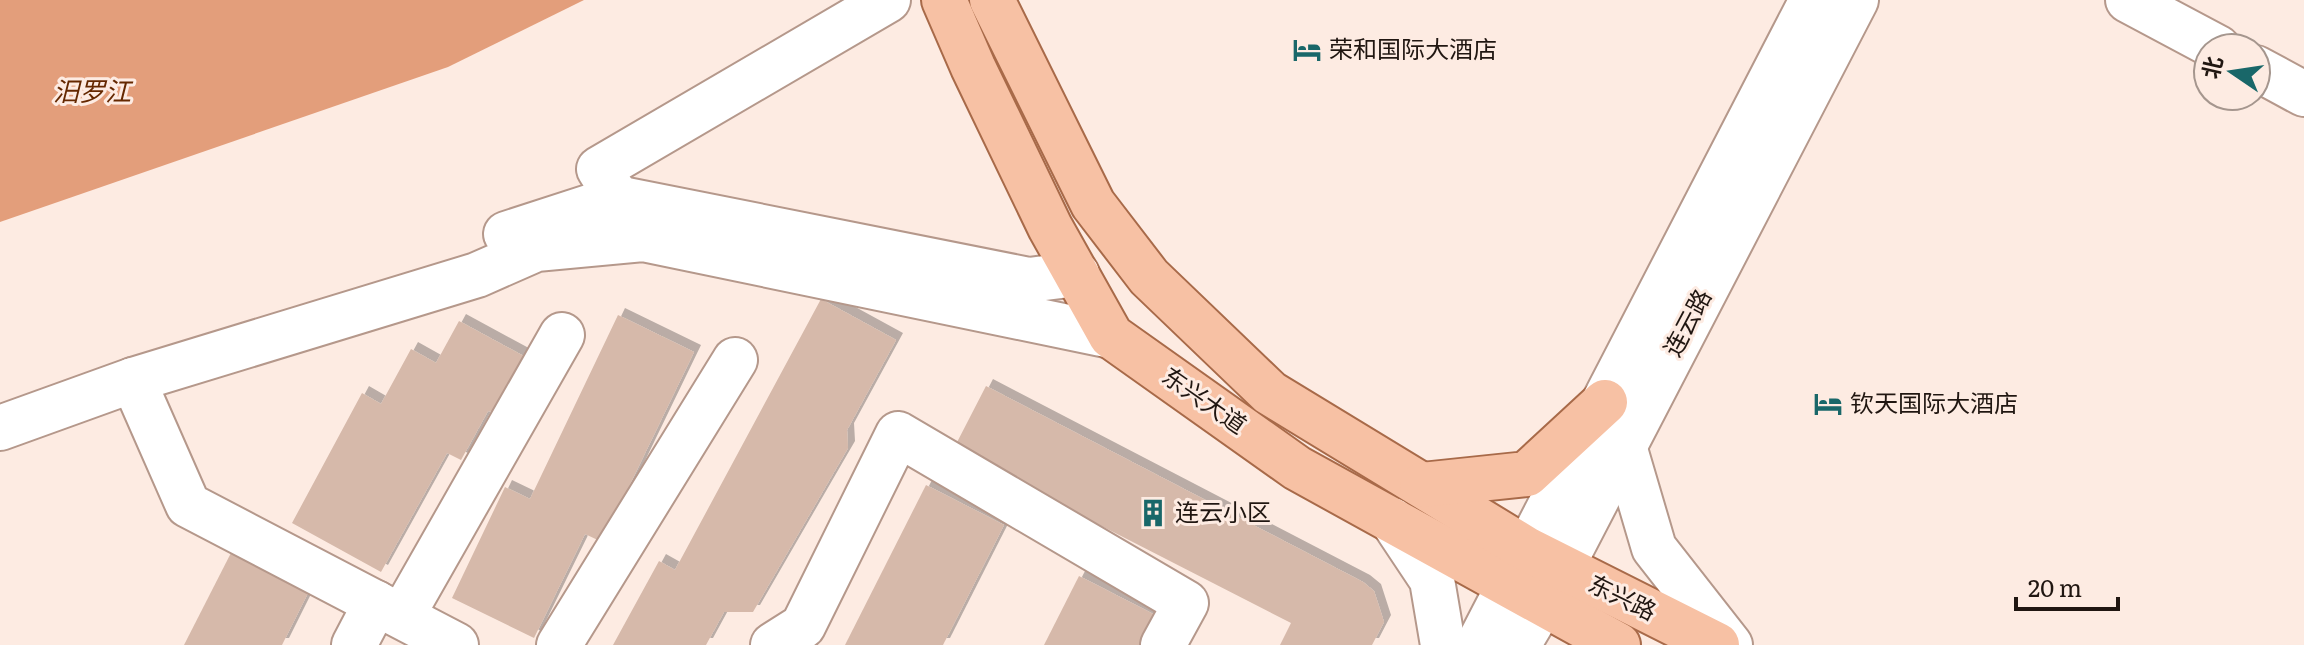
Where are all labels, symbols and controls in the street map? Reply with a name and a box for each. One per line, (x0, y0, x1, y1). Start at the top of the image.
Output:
place label: 荣和国际大酒店 (1329, 30, 1497, 65)
north arrow (2192, 32, 2272, 112)
hotel icon: 荣和国际大酒店 (1292, 35, 1322, 65)
text: 北 (2192, 53, 2230, 82)
water label: 汨罗江 (53, 70, 134, 109)
street label: 连云路 (1653, 282, 1718, 362)
street label: 东兴大道 (1156, 357, 1255, 441)
place label: 钦天国际大酒店 (1850, 384, 2018, 419)
hotel icon: 钦天国际大酒店 (1813, 389, 1843, 419)
place label: 连云小区 (1175, 493, 1271, 528)
building icon: 连云小区 (1138, 498, 1168, 528)
scale bar (2016, 561, 2118, 611)
street label: 东兴路 (1583, 564, 1663, 627)
text: 20 m (2028, 569, 2082, 604)

